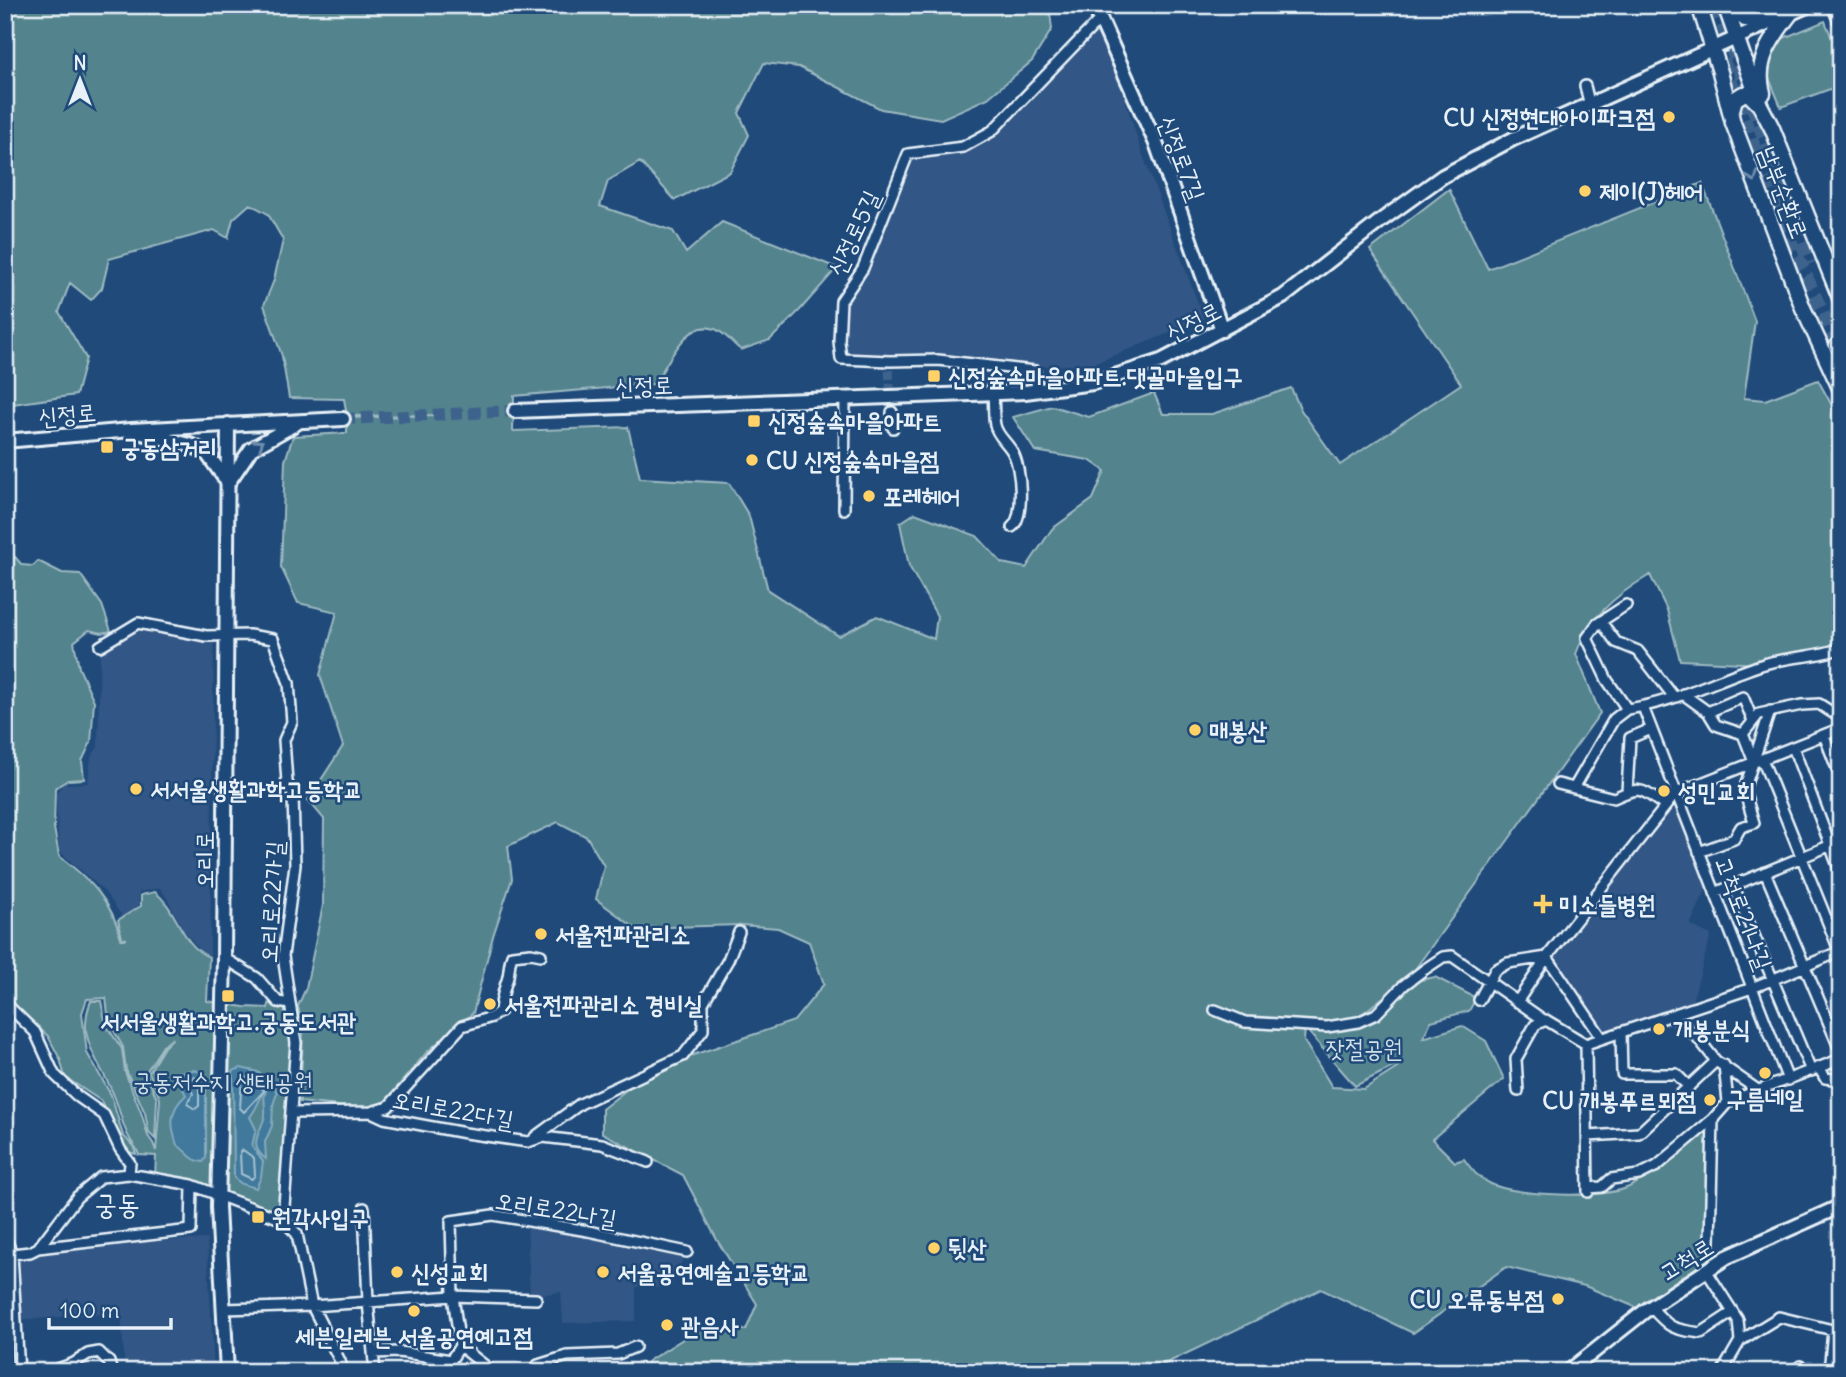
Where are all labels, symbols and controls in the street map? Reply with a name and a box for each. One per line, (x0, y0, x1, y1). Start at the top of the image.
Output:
north arrow (46, 46, 116, 116)
text: N (73, 51, 87, 75)
place label: CU 신정현대아이파크점 (1443, 102, 1655, 132)
marker: CU 신정현대아이파크점 (1661, 109, 1677, 125)
street label: 신정로7길 (1152, 111, 1212, 205)
street label: 남부순환로 (1753, 142, 1815, 242)
one-way arrow (1745, 170, 1759, 182)
place label: 제이(J)헤어 (1599, 176, 1703, 206)
marker: 제이(J)헤어 (1577, 183, 1593, 199)
street label: 신정로5길 (820, 185, 886, 281)
street label: 신정로 (1160, 294, 1226, 348)
place label: 신정숲속마을아파트.댓골마을입구 (948, 361, 1243, 391)
marker: 신정숲속마을아파트.댓골마을입구 (926, 368, 942, 384)
street label: 신정로 (615, 369, 673, 401)
street label: 신정로 (37, 397, 97, 431)
place label: 신정숲속마을아파트 (768, 406, 942, 436)
marker: 신정숲속마을아파트 (746, 413, 762, 429)
place label: 궁동삼거리 (121, 432, 218, 462)
marker: 궁동삼거리 (99, 439, 115, 455)
one-way arrow (251, 440, 264, 452)
place label: CU 신정숲속마을점 (766, 445, 939, 475)
marker: CU 신정숲속마을점 (744, 452, 760, 468)
place label: 포레헤어 (883, 481, 960, 511)
marker: 포레헤어 (861, 488, 877, 504)
place label: 매봉산 (1209, 715, 1268, 745)
marker: 매봉산 (1187, 722, 1203, 738)
place label: 서서울생활과학고등학교 (150, 774, 362, 804)
place label: 성민교회 (1678, 776, 1755, 806)
marker: 서서울생활과학고등학교 (128, 781, 144, 797)
marker: 성민교회 (1656, 783, 1672, 799)
street label: 오리로 (189, 831, 219, 889)
street label: 오리로22가길 (253, 840, 289, 964)
street label: 고척로21나길 (1709, 852, 1779, 974)
place label: 미소들병원 (1559, 889, 1656, 919)
marker: 미소들병원 (1533, 894, 1553, 914)
place label: 서울전파관리소 (555, 919, 690, 949)
marker: 서울전파관리소 (533, 926, 549, 942)
marker: 서서울생활과학고.궁동도서관 (220, 988, 236, 1004)
place label: 서울전파관리소 경비실 (504, 989, 704, 1019)
marker: 서울전파관리소 경비실 (482, 996, 498, 1012)
place label: 서서울생활과학고.궁동도서관 (100, 1006, 357, 1036)
place label: 개봉분식 (1673, 1014, 1750, 1044)
marker: 개봉분식 (1651, 1021, 1667, 1037)
park label: 잣절공원 (1325, 1033, 1403, 1063)
marker: 구름네일 (1757, 1065, 1773, 1081)
park label: 궁동저수지 생태공원 (133, 1066, 313, 1096)
place label: 구름네일 (1726, 1083, 1804, 1113)
street label: 오리로22다길 (390, 1084, 516, 1134)
place label: CU 개봉푸르뫼점 (1542, 1085, 1696, 1115)
marker: CU 개봉푸르뫼점 (1702, 1092, 1718, 1108)
street label: 오리로22나길 (493, 1185, 619, 1233)
district label: 궁동 (94, 1186, 140, 1222)
place label: 원각사입구 (272, 1202, 369, 1232)
marker: 원각사입구 (250, 1209, 266, 1225)
street label: 고척로 (1653, 1231, 1719, 1287)
place label: 뒷산 (948, 1233, 987, 1263)
marker: 뒷산 (926, 1240, 942, 1256)
place label: 신성교회 (411, 1257, 488, 1287)
place label: 서울공연예술고등학교 (617, 1257, 810, 1287)
marker: 신성교회 (389, 1264, 405, 1280)
marker: 서울공연예술고등학교 (595, 1264, 611, 1280)
place label: CU 오류동부점 (1410, 1284, 1544, 1314)
scale bar (49, 1286, 172, 1330)
marker: CU 오류동부점 (1550, 1291, 1566, 1307)
text: 100 m (60, 1297, 119, 1324)
marker: 세븐일레븐 서울공연예고점 (406, 1303, 422, 1319)
place label: 관음사 (681, 1310, 739, 1340)
marker: 관음사 (659, 1317, 675, 1333)
place label: 세븐일레븐 서울공연예고점 (294, 1321, 533, 1351)

